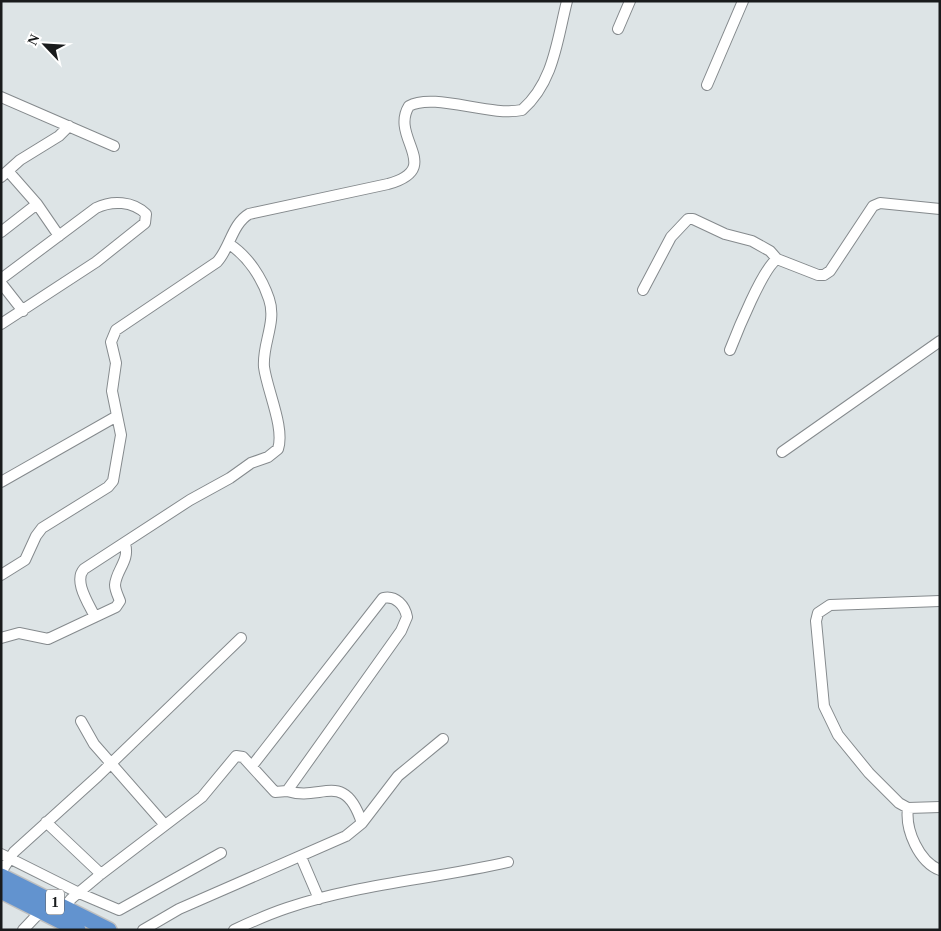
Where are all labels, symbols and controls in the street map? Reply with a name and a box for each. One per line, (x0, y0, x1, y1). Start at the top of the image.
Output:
north arrow (20, 20, 70, 70)
text: N (25, 32, 43, 47)
road number: 1 (46, 890, 64, 914)

